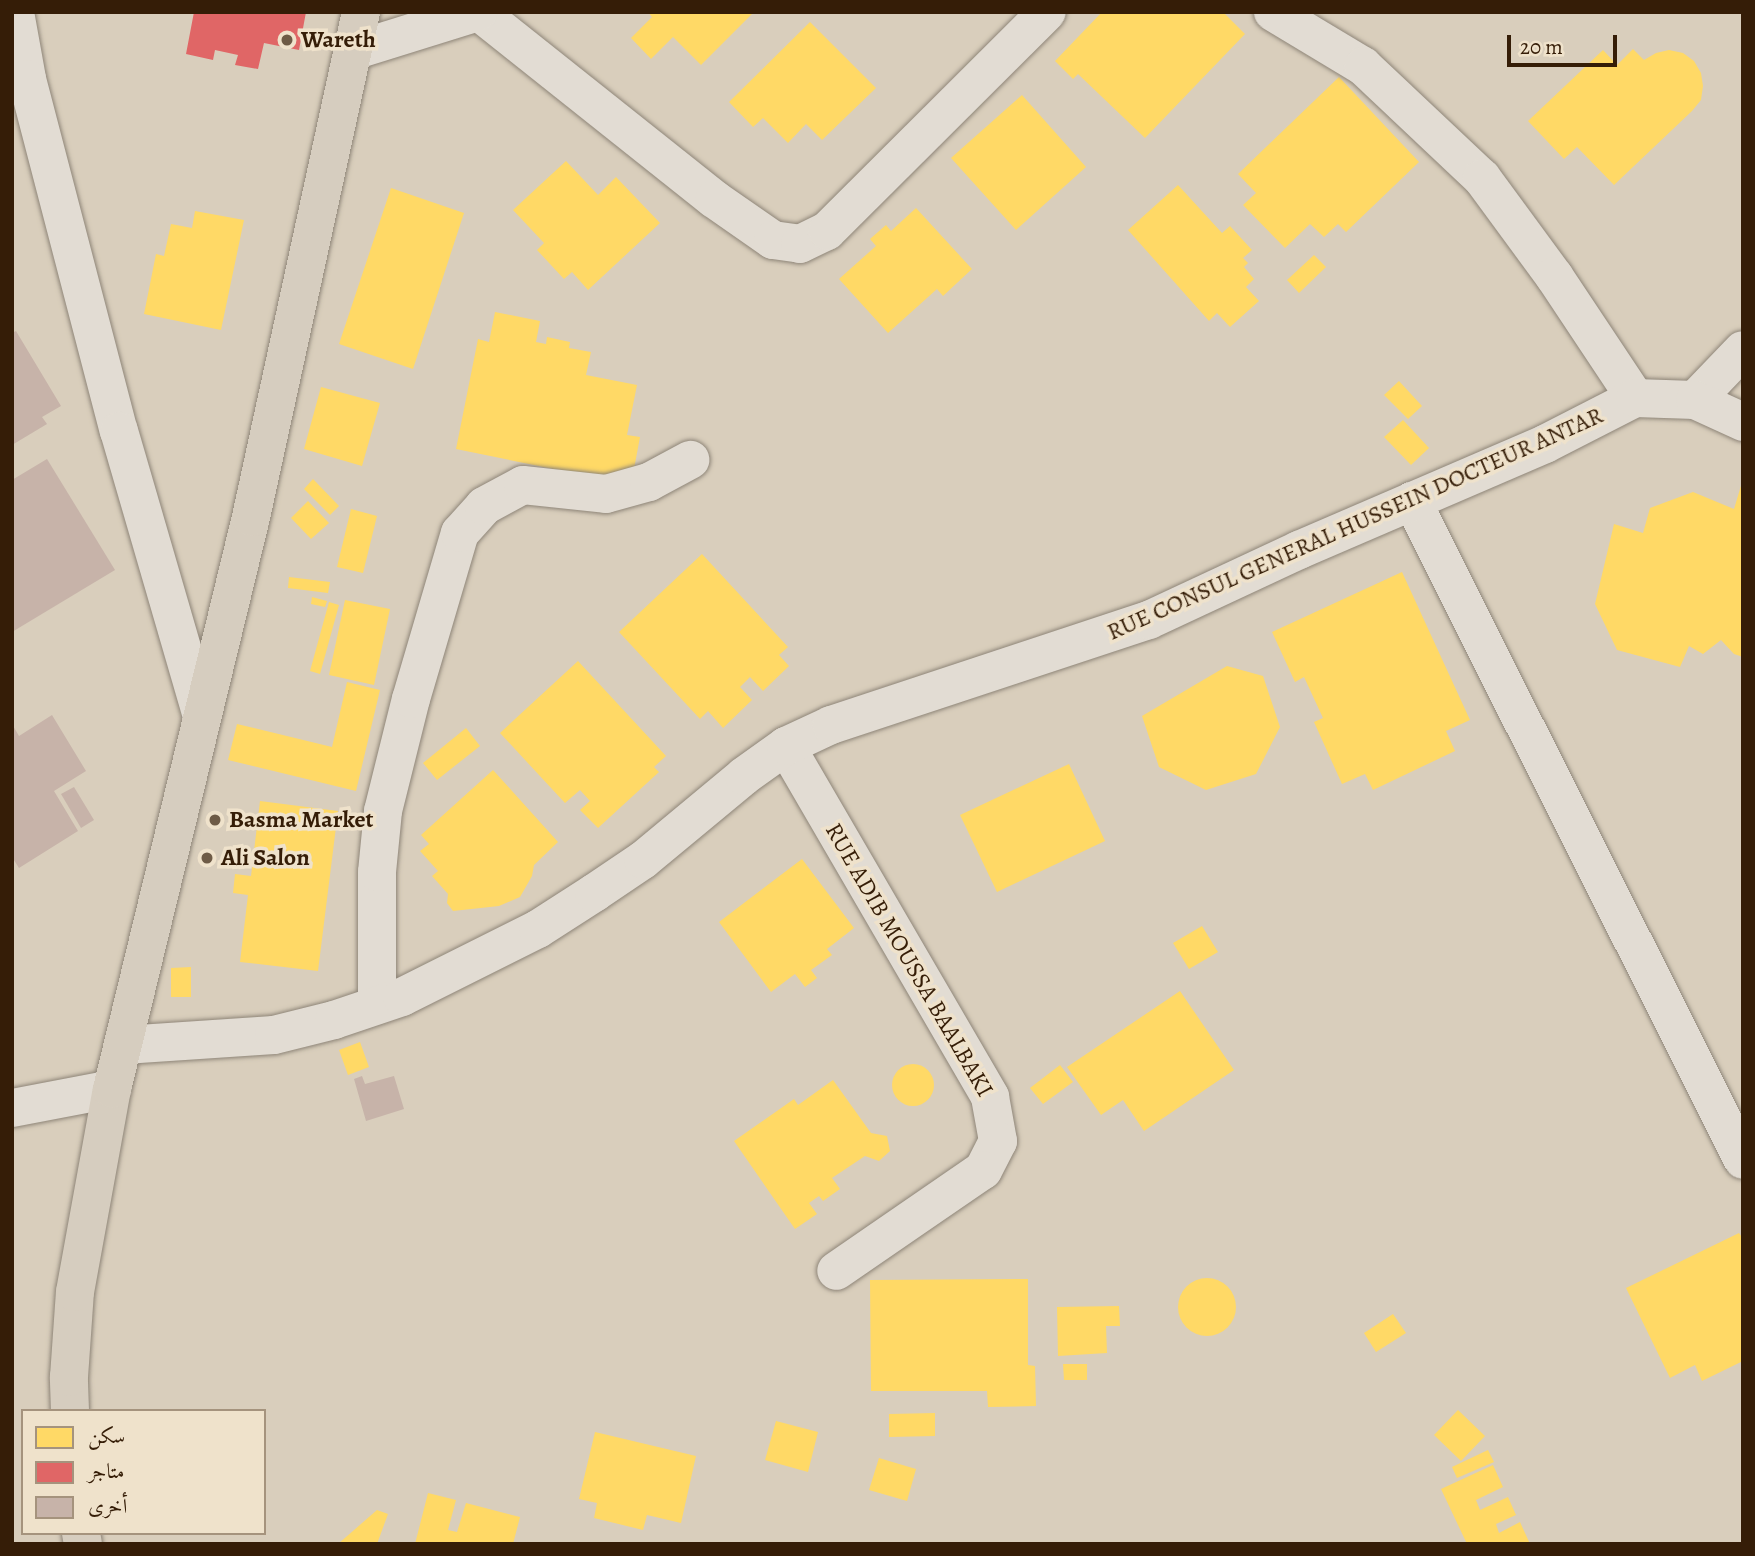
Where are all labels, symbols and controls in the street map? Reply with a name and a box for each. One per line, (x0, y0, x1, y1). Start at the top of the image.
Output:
scale bar (1510, 21, 1620, 65)
place label: Wareth (301, 26, 376, 54)
marker: Wareth (279, 32, 295, 48)
text: 20 m (1520, 33, 1563, 61)
street label: RUE CONSUL GENERAL HUSSEIN DOCTEUR ANTAR (1103, 401, 1607, 647)
place label: Basma Market (229, 806, 374, 834)
marker: Basma Market (207, 812, 223, 828)
street label: RUE ADIB MOUSSA BAALBAKI (819, 818, 999, 1102)
place label: Ali Salon (221, 844, 310, 872)
marker: Ali Salon (199, 850, 215, 866)
legend (21, 1409, 266, 1535)
text: سكن (88, 1422, 125, 1450)
text: متاجر (88, 1457, 125, 1485)
text: أخرى (88, 1492, 127, 1520)

